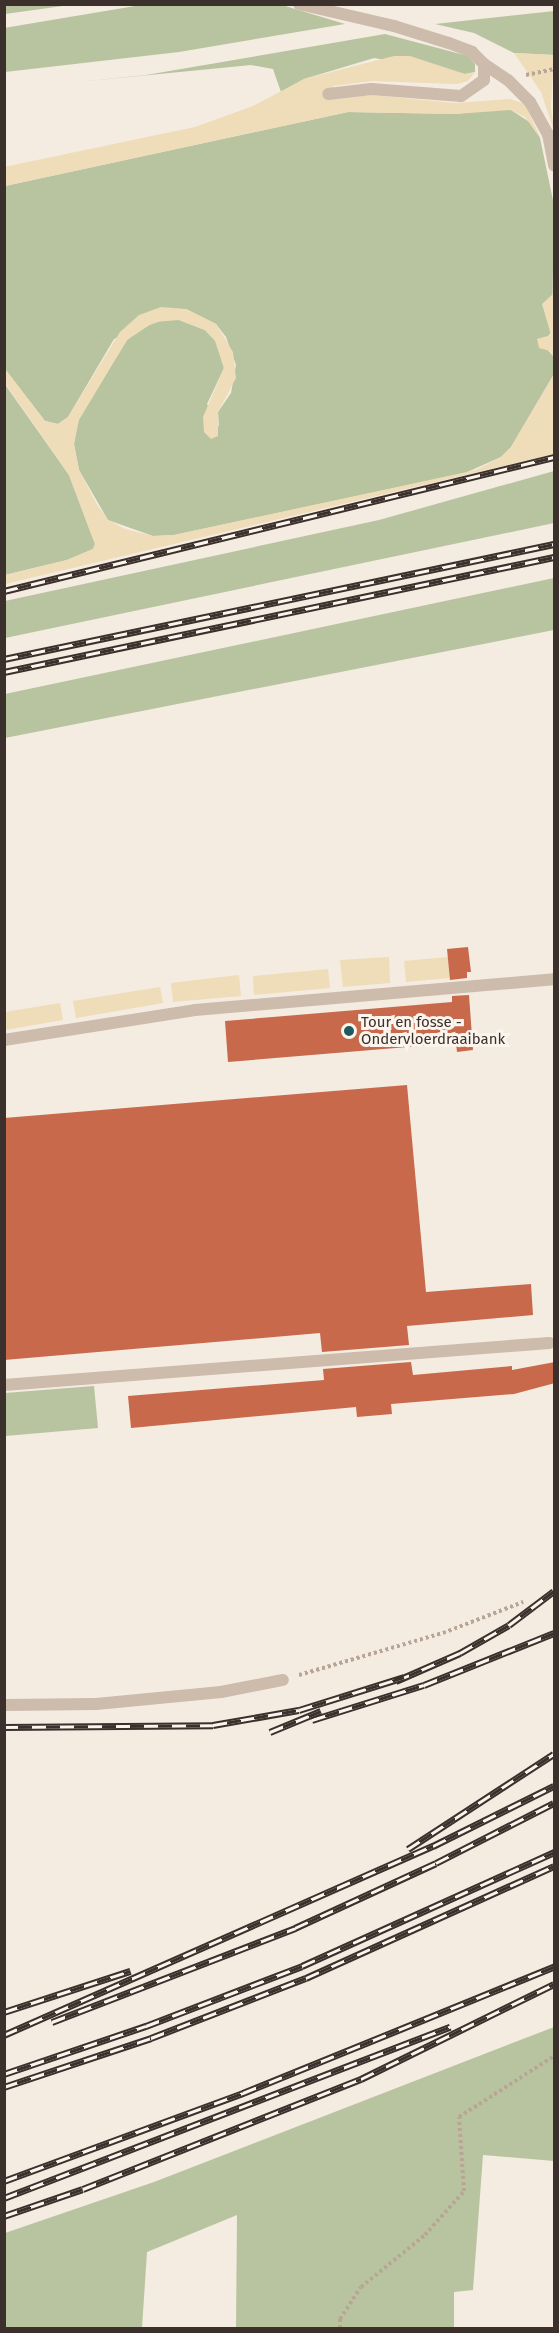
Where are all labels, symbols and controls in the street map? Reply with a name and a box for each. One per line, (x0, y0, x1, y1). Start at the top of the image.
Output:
place label: Tour en fosse - Ondervloerdraaibank (361, 1013, 505, 1048)
marker: Tour en fosse - Ondervloerdraaibank (342, 1024, 356, 1038)

